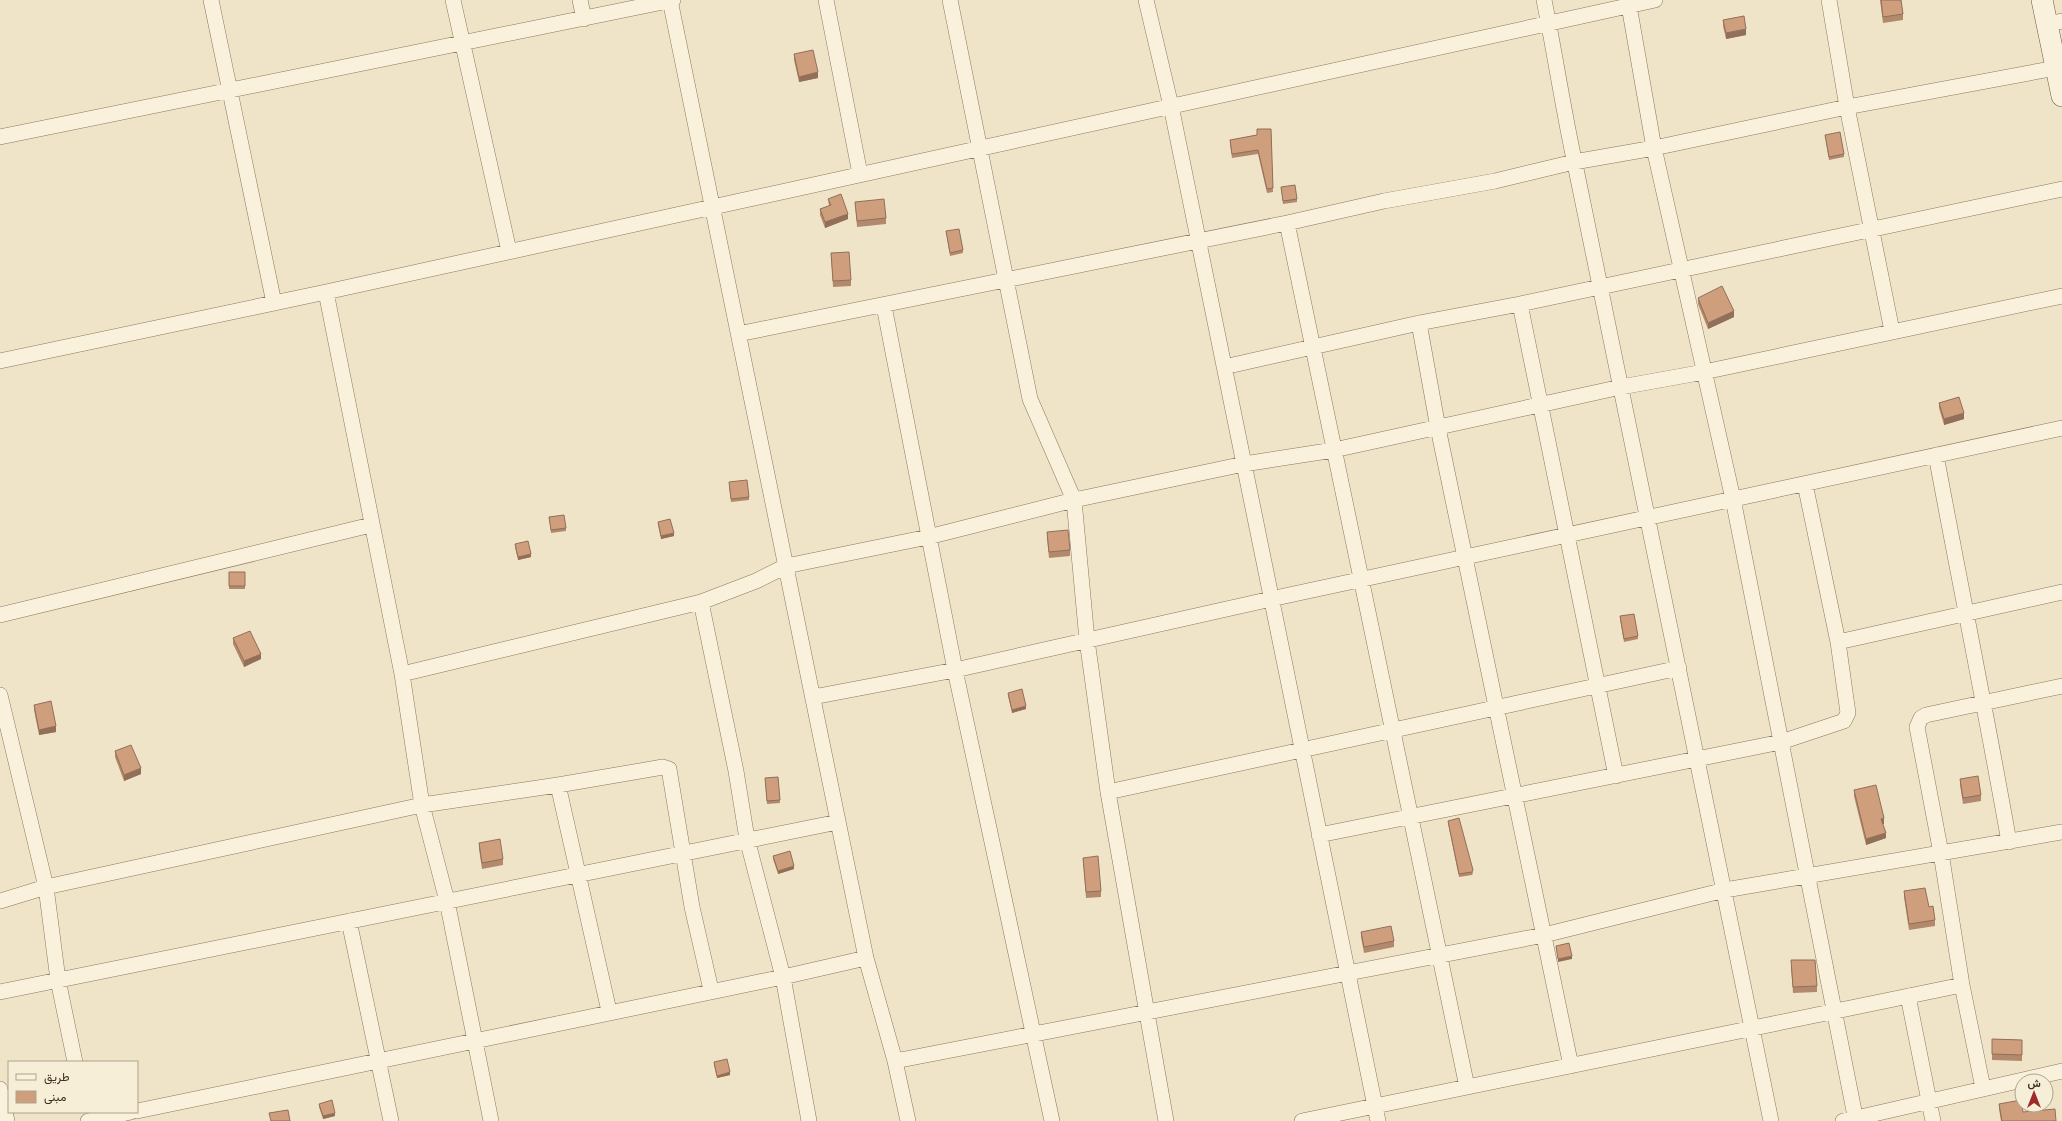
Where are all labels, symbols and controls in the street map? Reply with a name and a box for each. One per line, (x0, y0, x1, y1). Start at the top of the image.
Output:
legend (8, 1061, 138, 1113)
text: طريق (44, 1069, 70, 1085)
north arrow (2014, 1073, 2054, 1113)
text: ش (2027, 1076, 2041, 1090)
text: مبنى (44, 1089, 66, 1105)

